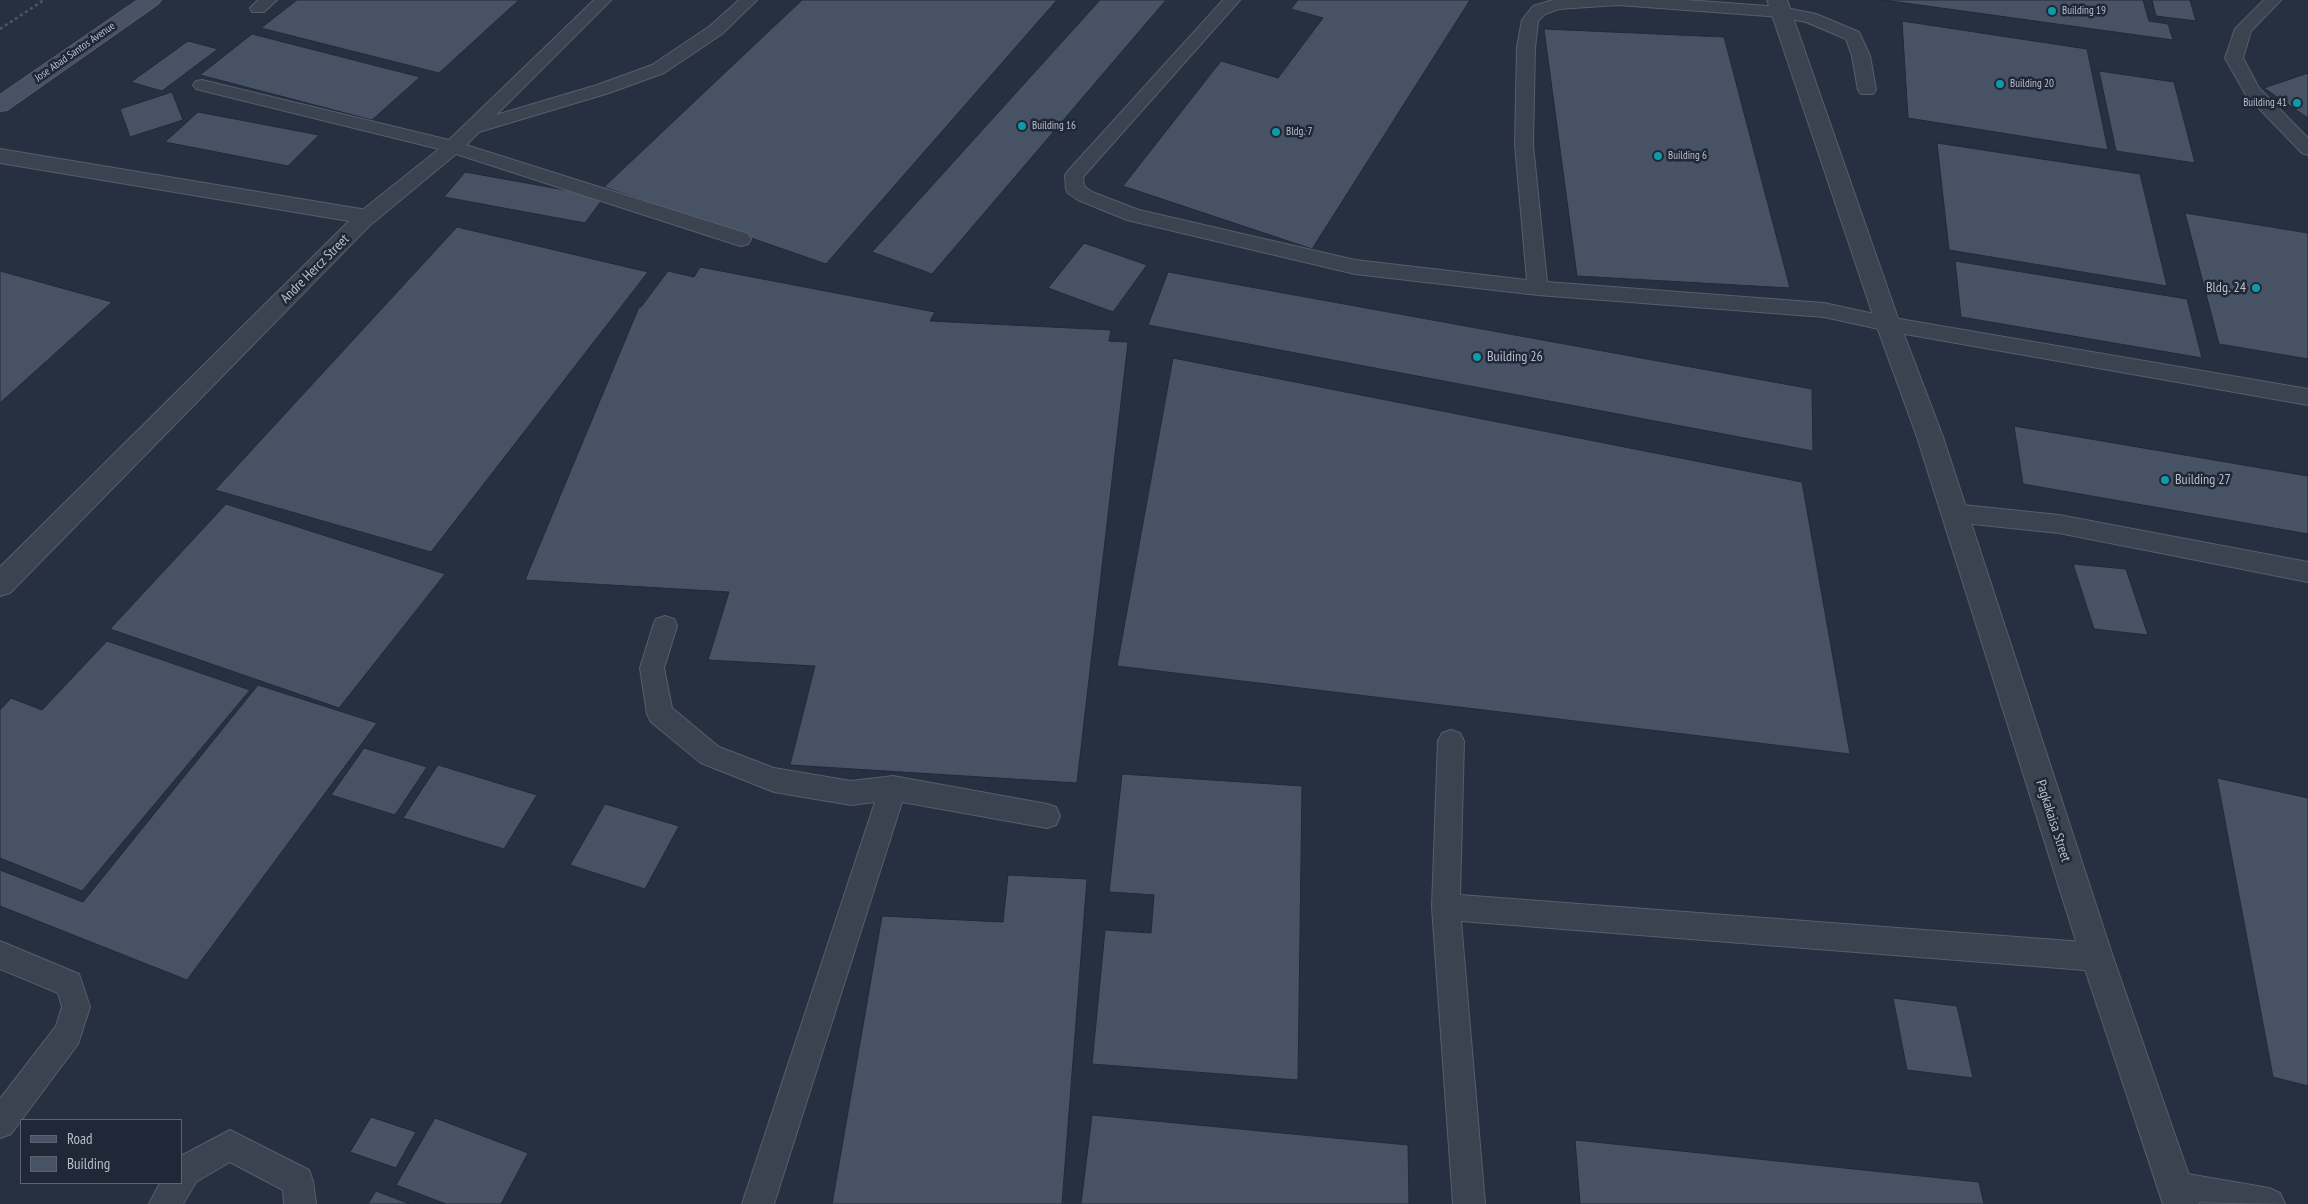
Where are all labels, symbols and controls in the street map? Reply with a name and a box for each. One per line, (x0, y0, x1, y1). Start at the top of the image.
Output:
place label: Building 19 (2062, 4, 2106, 18)
marker: Building 19 (2046, 5, 2058, 17)
street label: Jose Abad Santos Avenue (32, 19, 118, 85)
place label: Building 20 (2010, 77, 2054, 91)
marker: Building 20 (1994, 78, 2006, 90)
place label: Building 41 (2243, 96, 2287, 110)
marker: Building 41 (2291, 97, 2303, 109)
place label: Building 16 (1032, 119, 1076, 133)
marker: Building 16 (1016, 120, 1028, 132)
place label: Bldg. 7 (1286, 125, 1312, 139)
marker: Bldg. 7 (1270, 126, 1282, 138)
place label: Building 6 (1668, 149, 1707, 163)
marker: Building 6 (1652, 150, 1664, 162)
street label: Andre Hercz Street (277, 231, 353, 307)
place label: Bldg. 24 (2206, 280, 2246, 296)
marker: Bldg. 24 (2250, 282, 2262, 294)
place label: Building 26 (1487, 349, 1543, 365)
marker: Building 26 (1471, 351, 1483, 363)
place label: Building 27 (2175, 472, 2231, 488)
marker: Building 27 (2159, 474, 2171, 486)
street label: Pagkakaisa Street (2032, 778, 2074, 864)
legend (20, 1119, 182, 1184)
text: Road (67, 1129, 93, 1148)
text: Building (67, 1154, 110, 1173)

